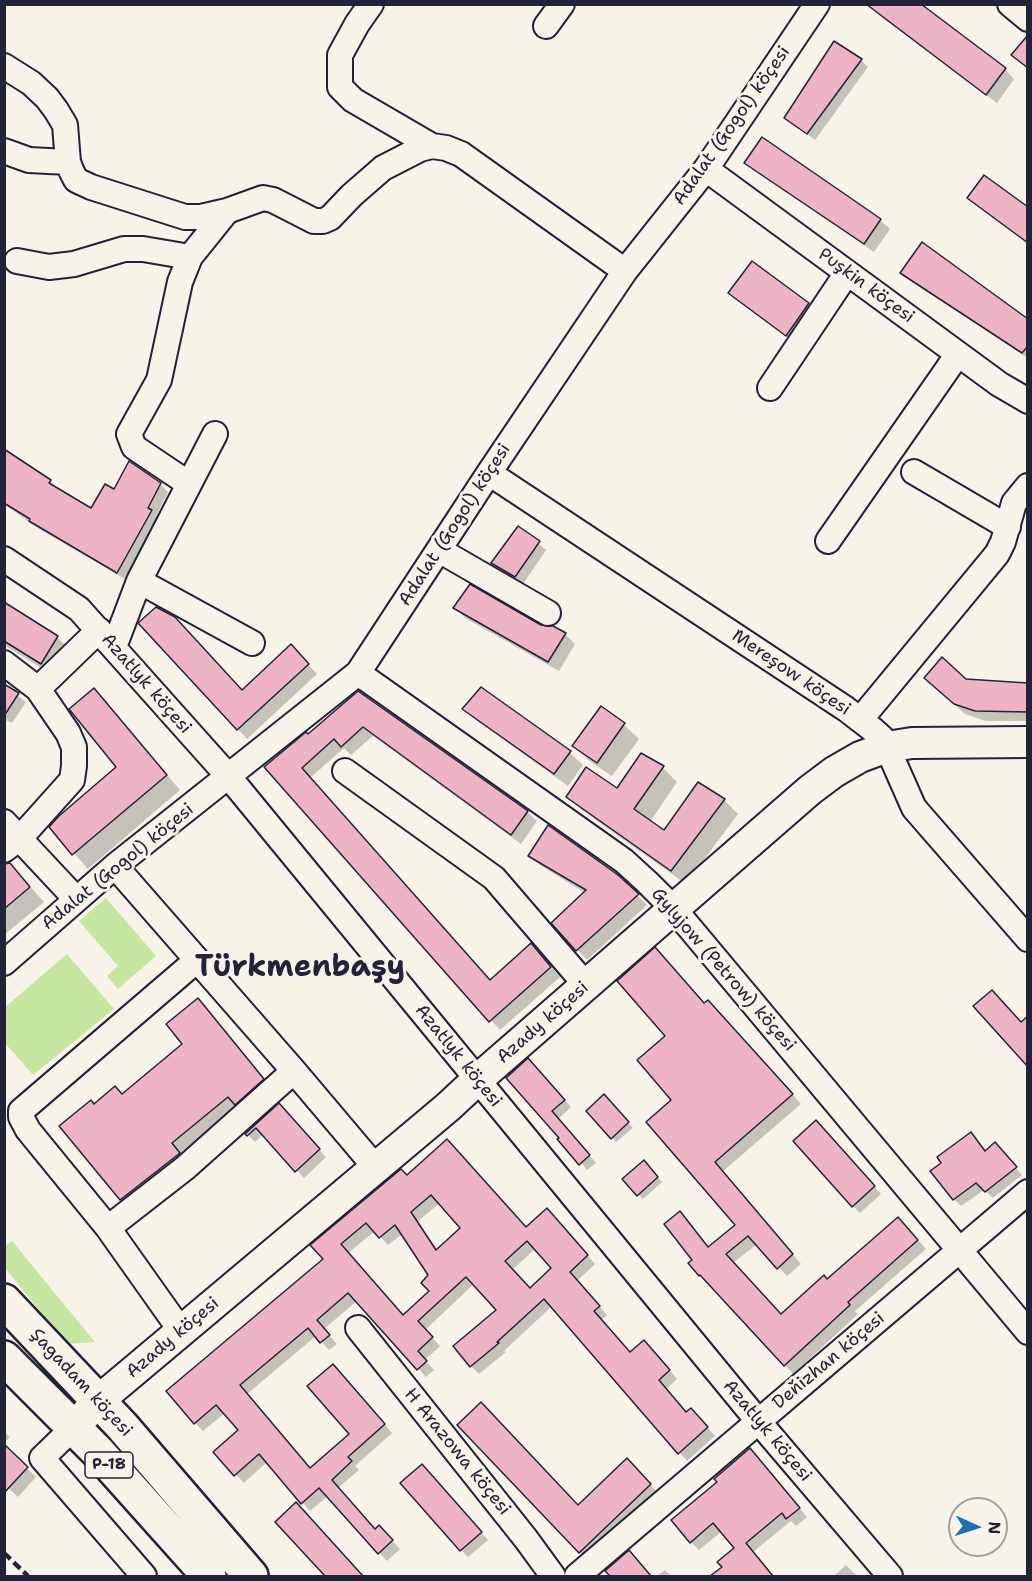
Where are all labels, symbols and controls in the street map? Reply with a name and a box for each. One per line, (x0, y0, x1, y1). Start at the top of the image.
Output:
street label: Adalat (Gogol) köçesi (669, 42, 795, 210)
street label: Puşkin köçesi (814, 244, 918, 328)
street label: Adalat (Gogol) köçesi (394, 440, 516, 610)
street label: Mereşow köçesi (728, 625, 854, 721)
street label: Azatlyk köçesi (96, 629, 196, 739)
street label: Adalat (Gogol) köçesi (38, 799, 198, 935)
street label: Gylyjow (Petrow) köçesi (646, 884, 800, 1056)
district label: Türkmenbaşy (195, 950, 405, 986)
street label: Azady köçesi (493, 977, 593, 1069)
street label: Azatlyk köçesi (410, 1000, 506, 1112)
street label: Azady köçesi (122, 1293, 224, 1383)
street label: Deňizhan köçesi (769, 1308, 889, 1414)
street label: Şagadam köçesi (25, 1324, 137, 1442)
street label: Azatlyk köçesi (718, 1376, 816, 1486)
street label: H Arazowa köçesi (399, 1384, 515, 1520)
road number: P-18 (85, 1452, 133, 1478)
north arrow (948, 1497, 1008, 1557)
text: N (984, 1521, 1005, 1535)

